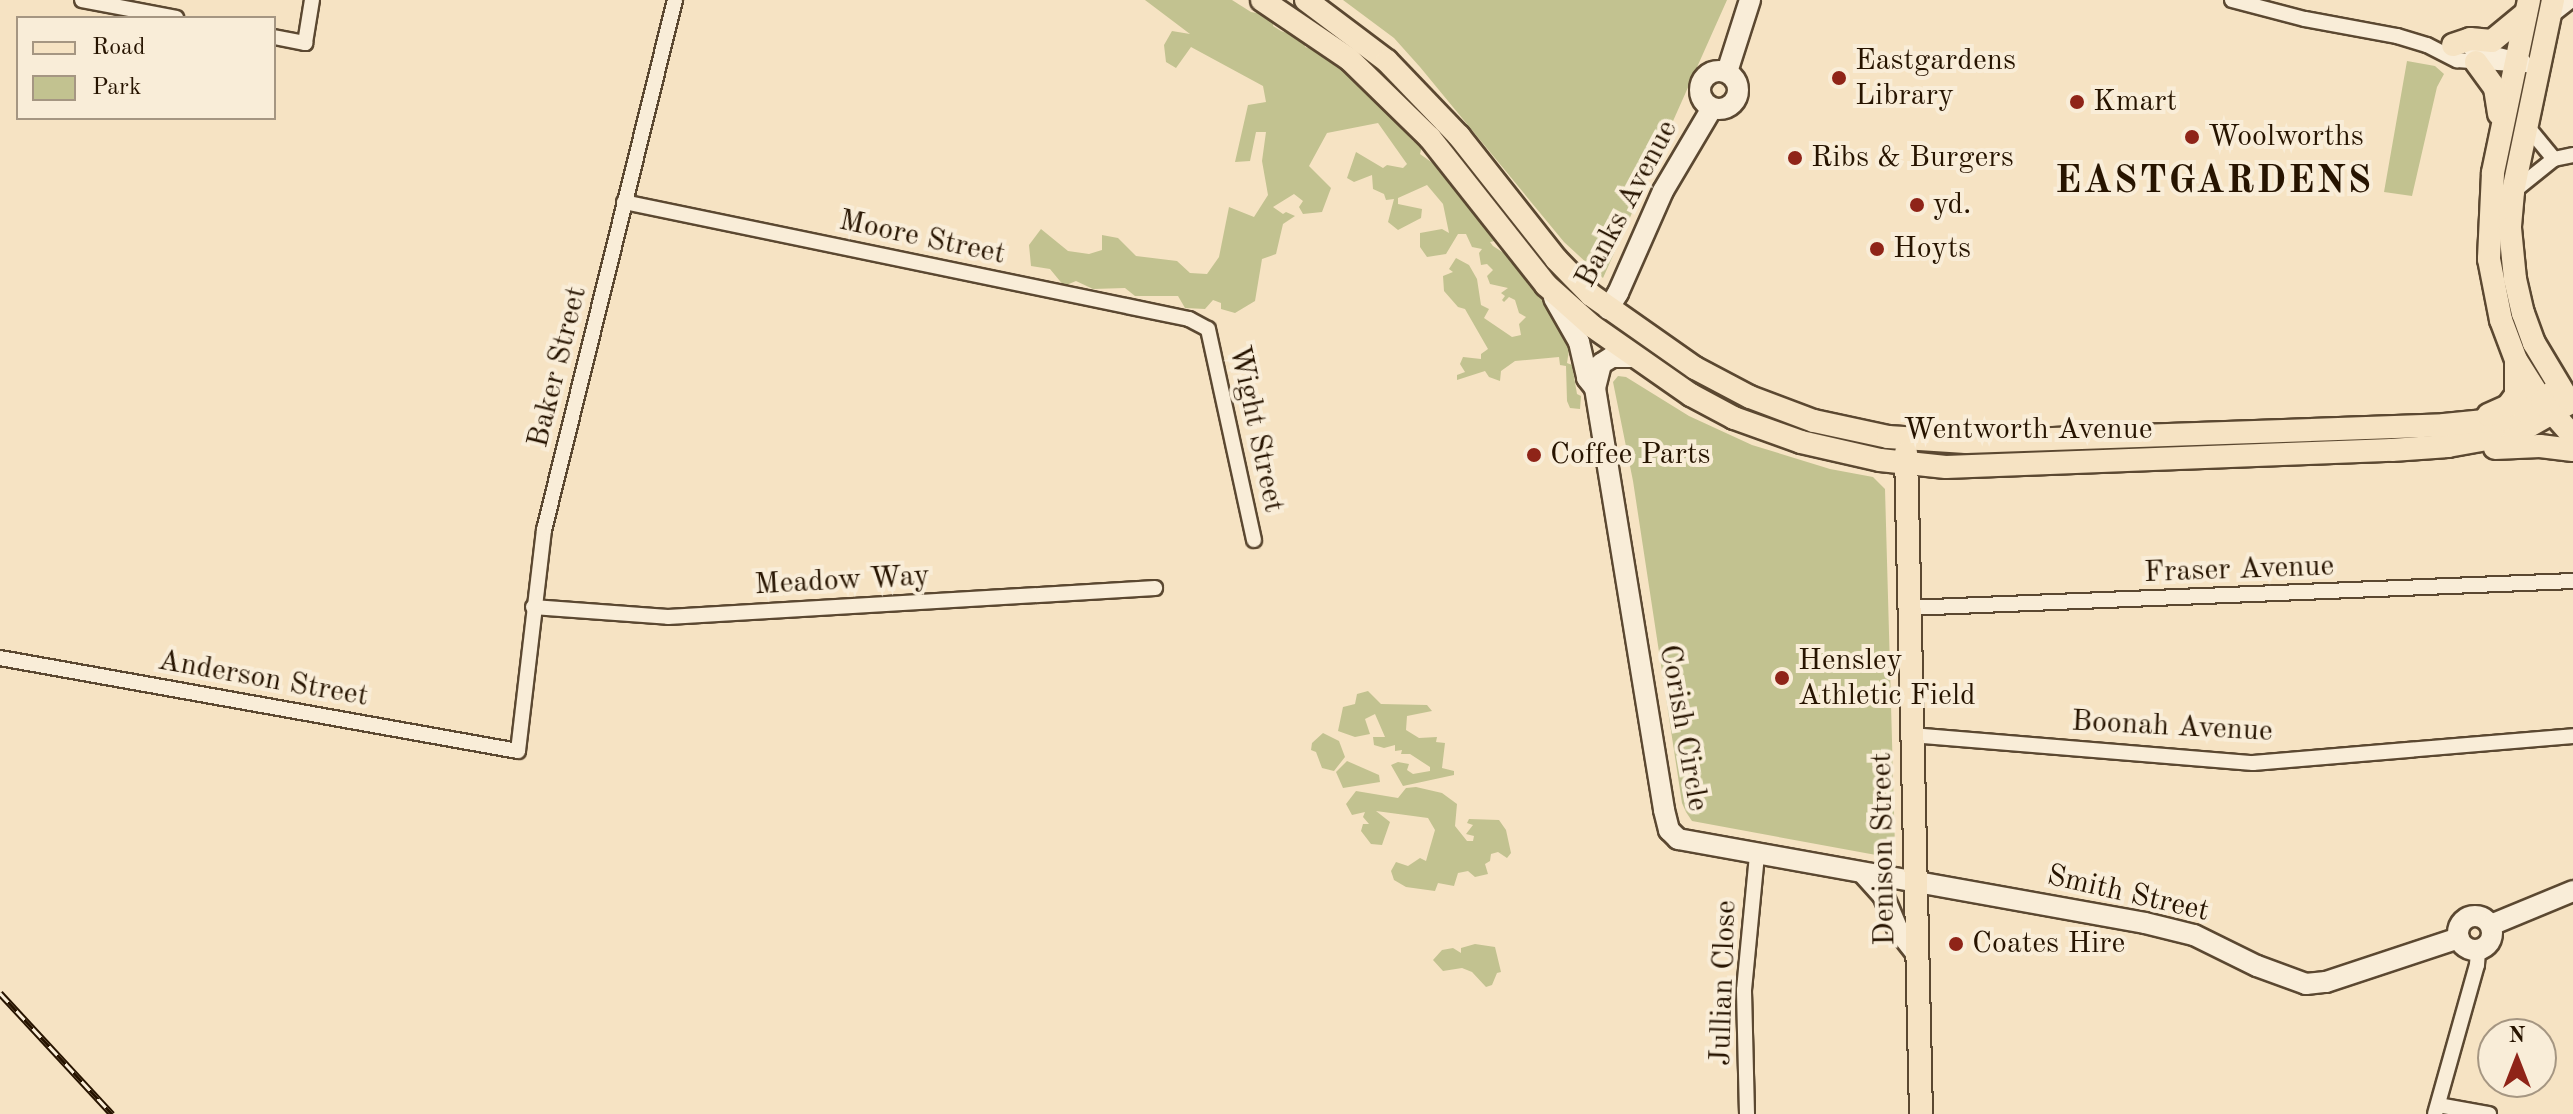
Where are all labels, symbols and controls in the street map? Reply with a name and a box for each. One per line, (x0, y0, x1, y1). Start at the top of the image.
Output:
legend (16, 16, 276, 120)
text: Road (92, 36, 145, 60)
place label: Eastgardens Library (1855, 43, 2016, 114)
marker: Eastgardens Library (1830, 69, 1848, 87)
text: Park (92, 76, 141, 100)
place label: Kmart (2093, 84, 2177, 120)
marker: Kmart (2068, 93, 2086, 111)
street label: Banks Avenue (1568, 114, 1686, 294)
place label: Woolworths (2208, 119, 2364, 155)
marker: Woolworths (2183, 128, 2201, 146)
place label: Ribs & Burgers (1811, 140, 2014, 176)
marker: Ribs & Burgers (1786, 149, 1804, 167)
district label: EASTGARDENS (2055, 160, 2373, 206)
place label: yd. (1933, 187, 1972, 223)
marker: yd. (1908, 196, 1926, 214)
street label: Moore Street (836, 203, 1008, 273)
place label: Hoyts (1893, 231, 1971, 267)
marker: Hoyts (1868, 240, 1886, 258)
street label: Baker Street (521, 283, 595, 451)
street label: Wight Street (1221, 342, 1291, 516)
street label: Wentworth Avenue (1903, 412, 2153, 448)
place label: Coffee Parts (1550, 437, 1710, 473)
marker: Coffee Parts (1525, 446, 1543, 464)
street label: Fraser Avenue (2143, 549, 2335, 591)
street label: Meadow Way (753, 558, 931, 604)
street label: Corish Circle (1651, 642, 1715, 814)
street label: Anderson Street (155, 643, 371, 715)
place label: Hensley Athletic Field (1798, 643, 1976, 714)
marker: Hensley Athletic Field (1773, 669, 1791, 687)
street label: Boonah Avenue (2070, 704, 2274, 750)
street label: Denison Street (1864, 752, 1904, 946)
street label: Smith Street (2043, 858, 2213, 930)
street label: Jullian Close (1703, 900, 1745, 1066)
place label: Coates Hire (1972, 926, 2125, 962)
marker: Coates Hire (1947, 935, 1965, 953)
north arrow (2477, 1018, 2557, 1098)
text: N (2509, 1025, 2525, 1047)

